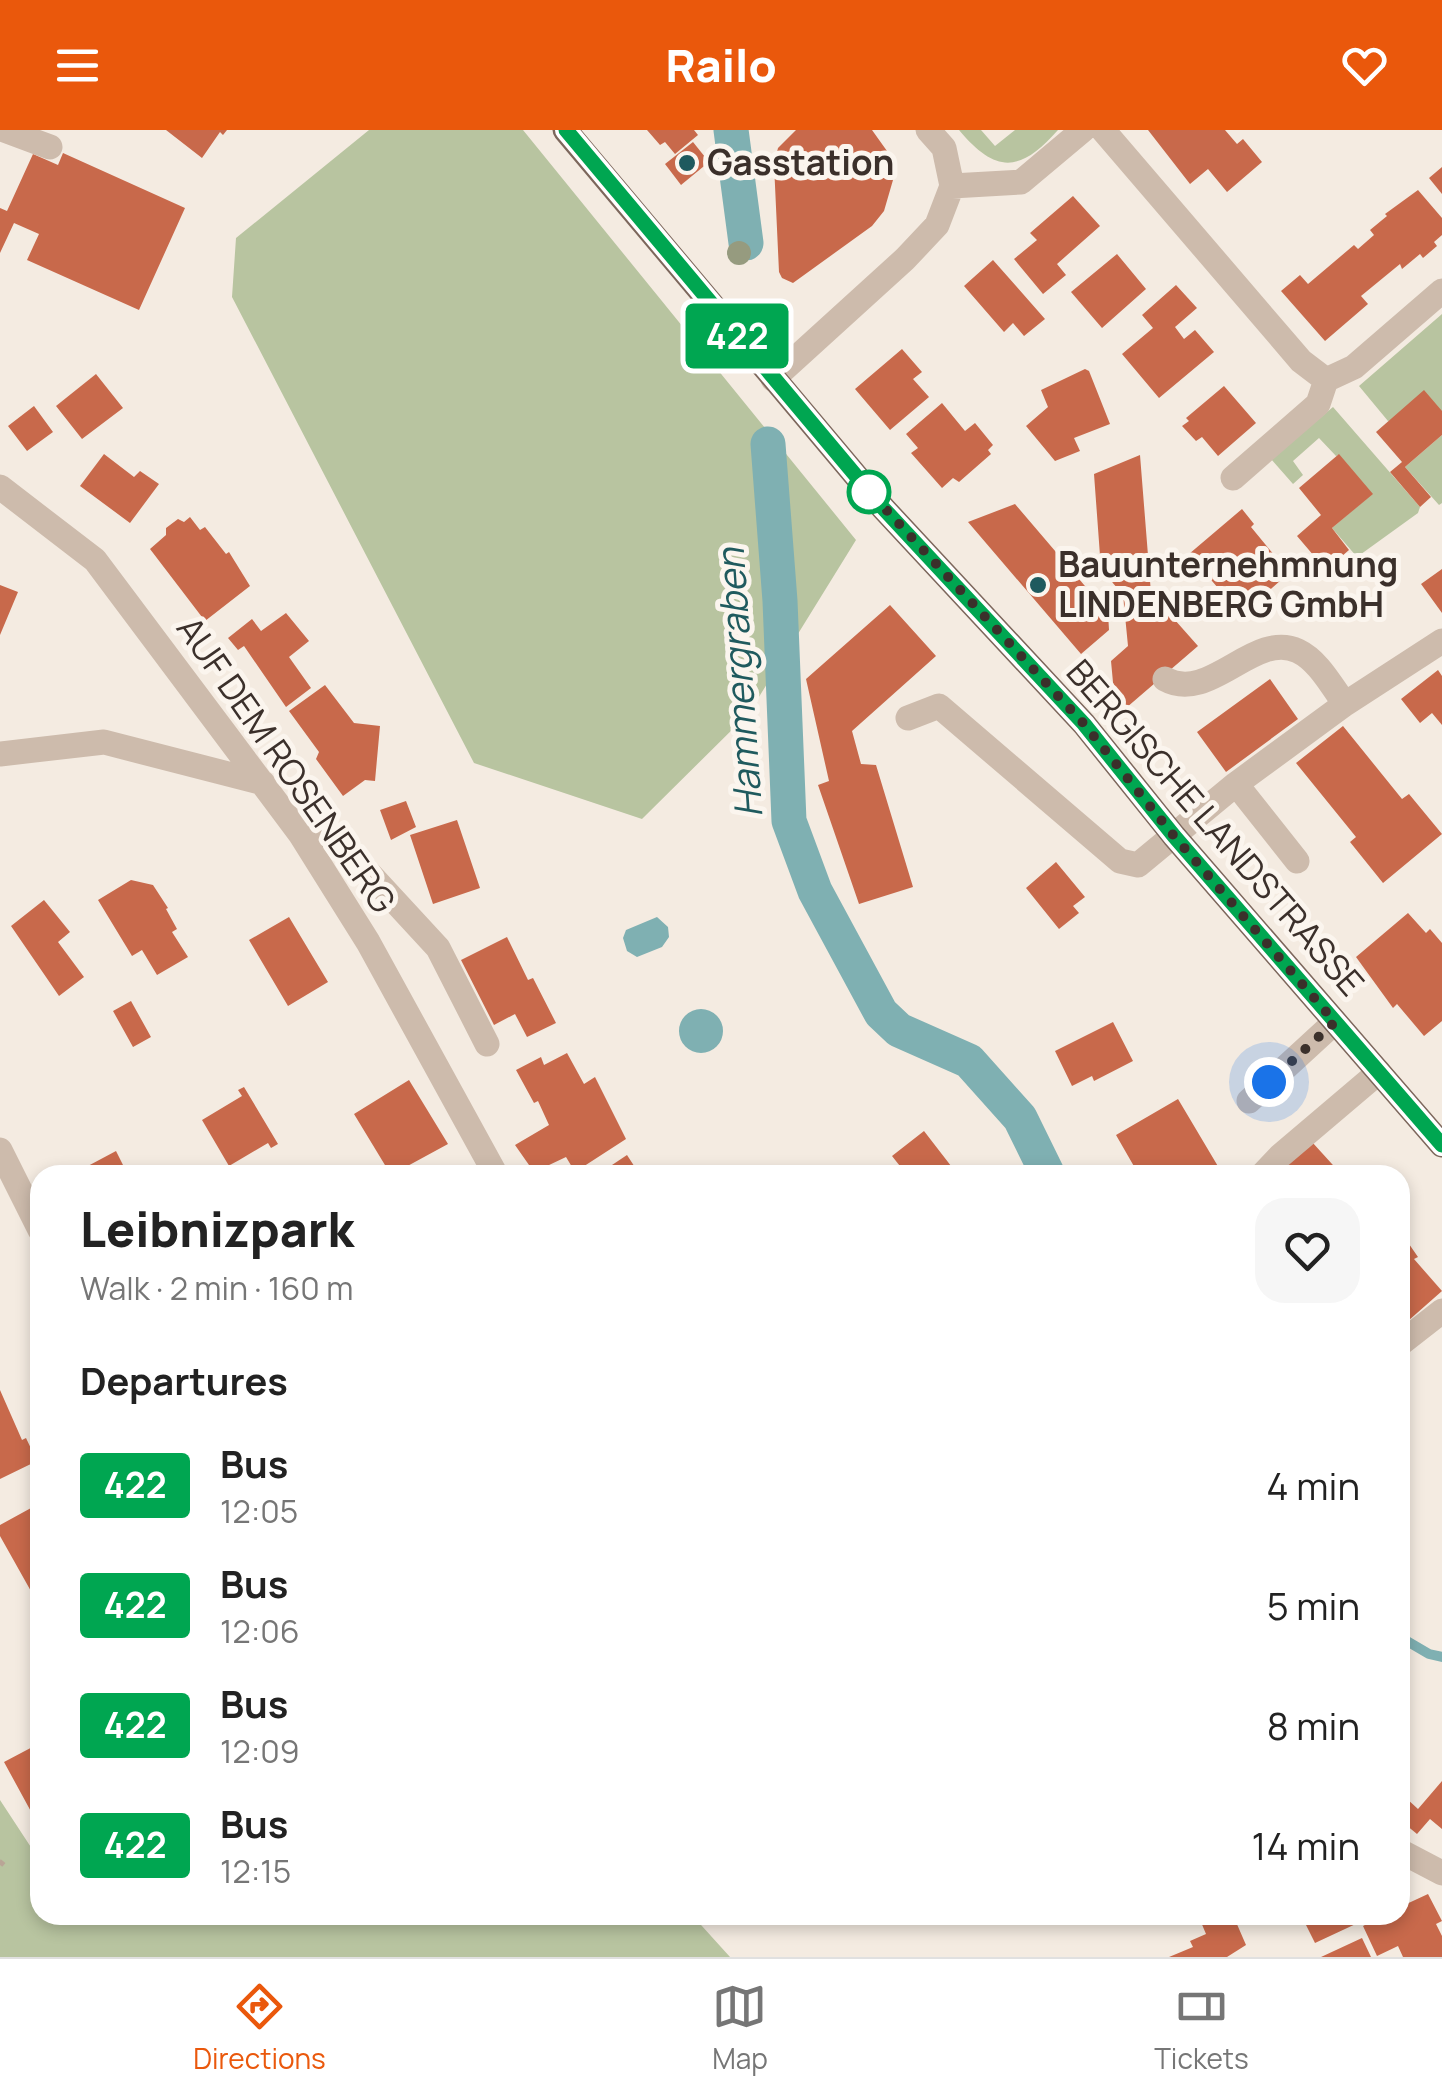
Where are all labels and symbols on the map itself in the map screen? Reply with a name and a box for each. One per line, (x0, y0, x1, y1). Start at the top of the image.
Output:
place label: Gasstation (707, 138, 895, 186)
marker: Gasstation (676, 152, 698, 174)
line badge: 422 (680, 304, 794, 368)
unlabelled marker (848, 471, 890, 513)
place label: Bauunternehmnung LINDENBERG GmbH (1058, 540, 1398, 628)
water label: Hammergraben (703, 545, 773, 820)
marker: Bauunternehmnung LINDENBERG GmbH (1027, 574, 1049, 596)
street label: AUF DEM ROSENBERG (166, 607, 407, 922)
street label: BERGISCHE LANDSTRASSE (1056, 649, 1375, 1006)
your location (1244, 1057, 1294, 1107)

